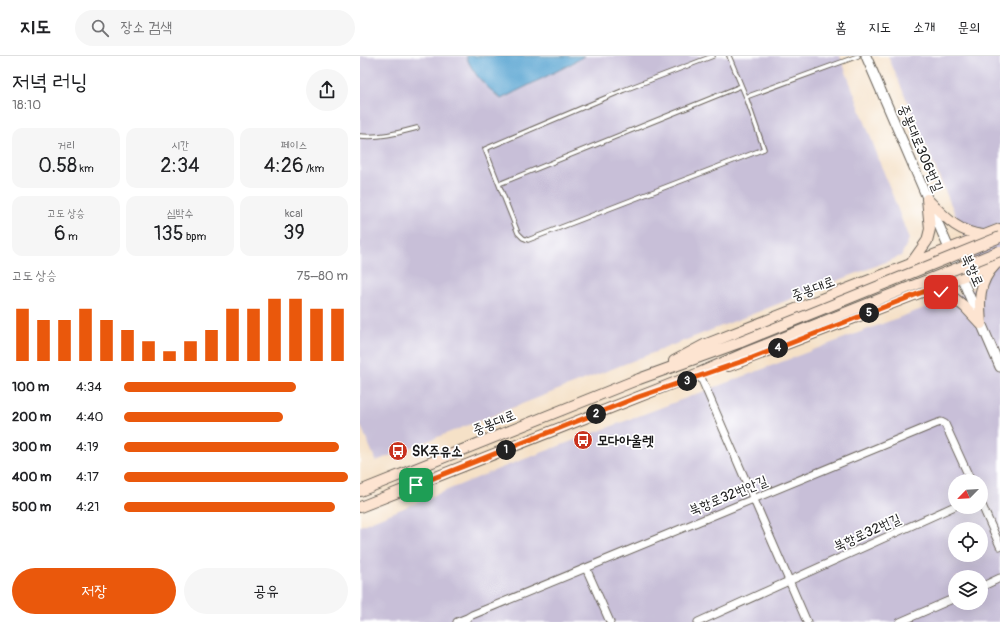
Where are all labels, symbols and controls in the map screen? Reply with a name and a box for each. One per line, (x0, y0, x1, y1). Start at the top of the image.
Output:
search box (75, 10, 355, 46)
text: 지도 (20, 15, 51, 39)
icon: search (89, 17, 111, 39)
text: 장소 검색 (121, 18, 172, 37)
text: 홈 (835, 19, 846, 36)
text: 지도 (868, 19, 891, 36)
text: 소개 (913, 19, 935, 36)
text: 문의 (957, 19, 980, 36)
text: 저녁 러닝 (12, 68, 88, 96)
button: share (306, 69, 348, 111)
text: 18:10 (12, 97, 41, 113)
street label: 중봉대로306번길 (895, 102, 947, 195)
text: 거리 (57, 139, 75, 152)
text: 시간 (171, 139, 189, 152)
text: 페이스 (281, 139, 307, 152)
text: 0.58 (38, 153, 77, 178)
text: 2:34 (160, 153, 200, 178)
text: 4:26 (264, 153, 304, 178)
text: km (77, 162, 94, 175)
text: /km (304, 162, 324, 175)
text: 고도 상승 (47, 207, 85, 220)
text: 심박수 (167, 207, 193, 220)
text: kcal (285, 207, 303, 220)
text: 39 (283, 220, 305, 245)
text: 6 (54, 221, 66, 246)
text: 135 (154, 221, 184, 246)
text: m (66, 230, 78, 243)
text: bpm (184, 230, 206, 243)
street label: 북항로 (958, 251, 987, 289)
text: 고도 상승 (12, 268, 57, 284)
text: 75–80 m (297, 268, 348, 284)
street label: 중봉대로 (789, 272, 837, 304)
pin (924, 275, 958, 309)
icon: check (930, 281, 952, 303)
pin: 5 (859, 303, 879, 323)
text: 5 (866, 306, 872, 319)
pin: 4 (768, 338, 788, 358)
text: 4 (775, 341, 781, 354)
pin: 3 (677, 371, 697, 391)
text: 3 (684, 374, 690, 387)
text: 100 m (12, 379, 49, 395)
text: 4:34 (76, 379, 102, 395)
pin: 2 (586, 404, 606, 424)
street label: 중봉대로 (470, 406, 518, 439)
text: 2 (593, 407, 599, 420)
text: 200 m (12, 409, 51, 425)
text: 4:40 (76, 409, 103, 425)
bus stop icon: 모다아울렛 (572, 429, 594, 451)
place label: 모다아울렛 (597, 432, 654, 449)
text: 300 m (12, 439, 51, 455)
text: 4:19 (76, 439, 99, 455)
bus stop icon: SK주유소 (387, 440, 409, 462)
pin: 1 (496, 440, 516, 460)
place label: SK주유소 (412, 443, 462, 460)
text: 1 (504, 443, 508, 456)
pin (399, 468, 433, 502)
text: 400 m (12, 469, 52, 485)
text: 4:17 (76, 469, 99, 485)
street label: 북항로32번안길 (686, 472, 771, 519)
icon: arrive (405, 474, 427, 496)
north arrow (948, 474, 988, 514)
map controls (948, 474, 988, 610)
text: 500 m (12, 499, 51, 515)
text: 4:21 (76, 499, 99, 515)
street label: 북항로32번길 (831, 510, 904, 555)
button: locate (948, 522, 988, 562)
button: 저장 (12, 568, 176, 614)
button: 공유 (184, 568, 348, 614)
button: layers (948, 570, 988, 610)

